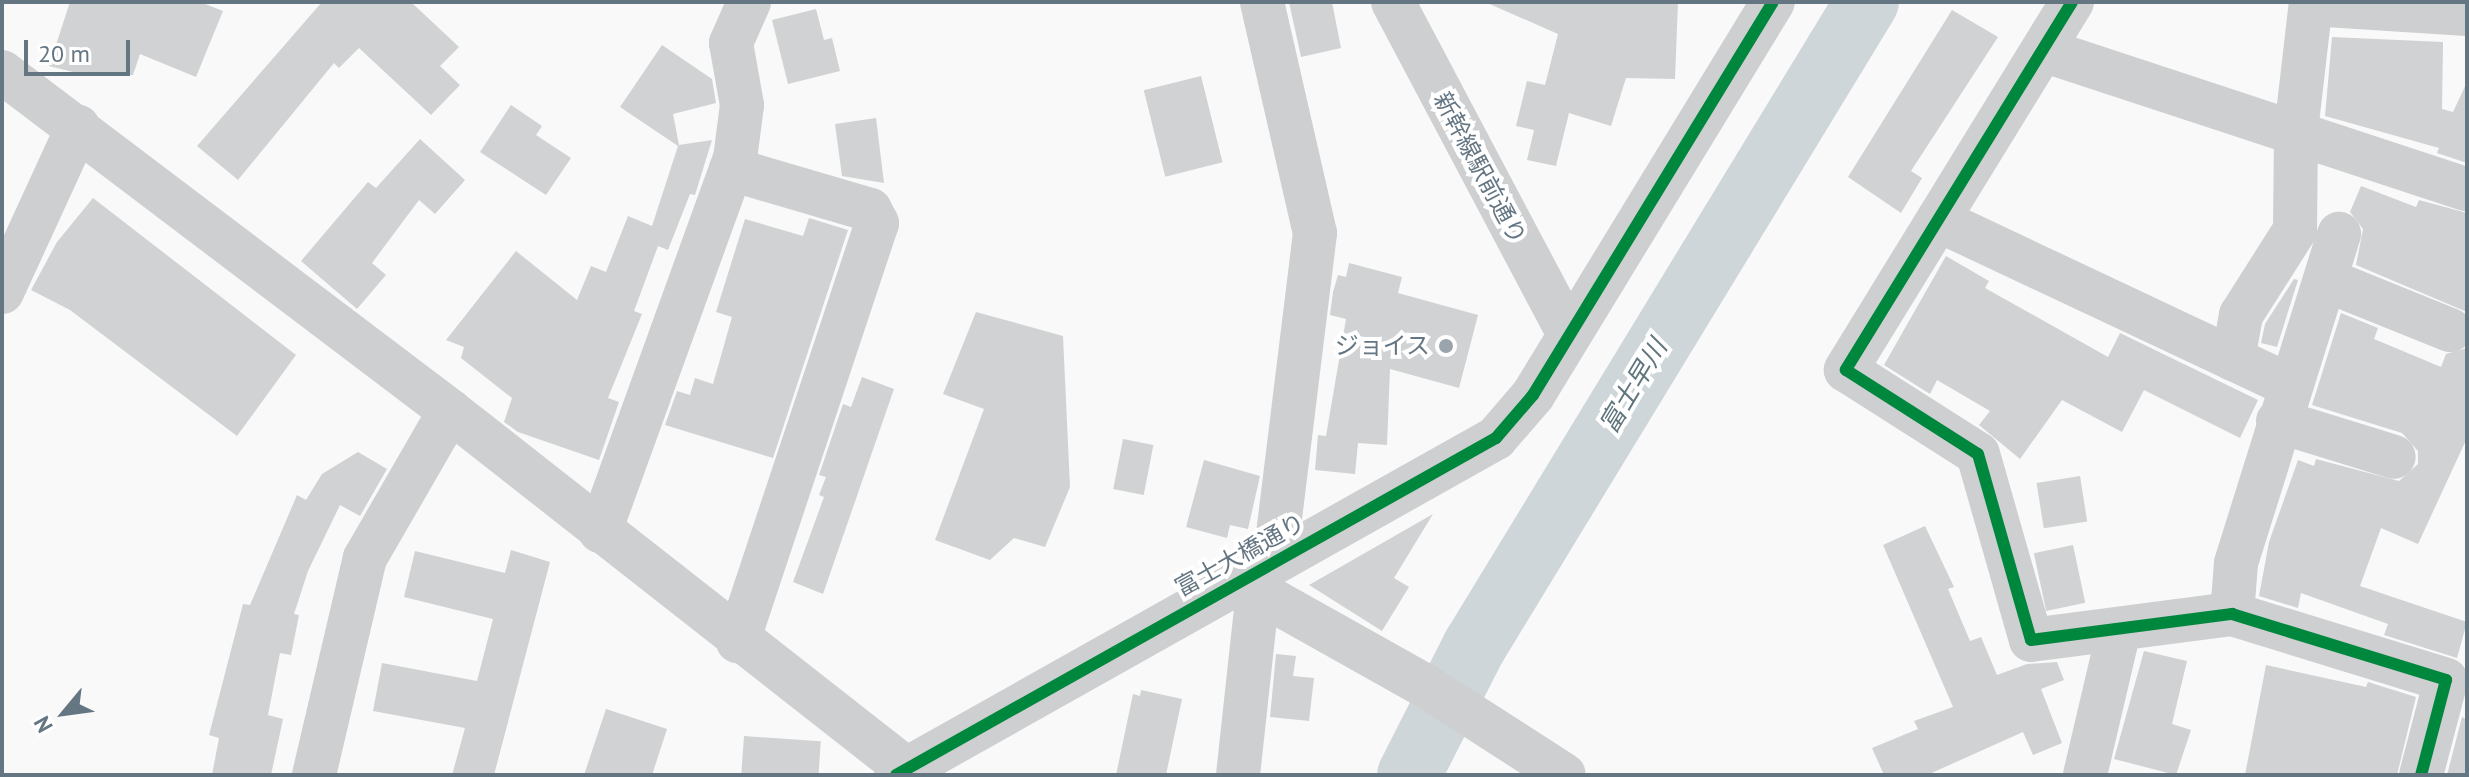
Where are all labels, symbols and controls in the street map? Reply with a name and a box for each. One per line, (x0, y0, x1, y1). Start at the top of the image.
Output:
scale bar (28, 24, 134, 74)
text: 20 m (38, 38, 90, 69)
street label: 新幹線駅前通り (1428, 87, 1532, 249)
place label: ジョイス (1334, 332, 1430, 360)
water label: 富士早川 (1593, 333, 1673, 439)
marker: ジョイス (1437, 337, 1455, 355)
street label: 富士大橋通り (1170, 507, 1310, 603)
north arrow (24, 673, 104, 753)
text: N (27, 712, 59, 738)

